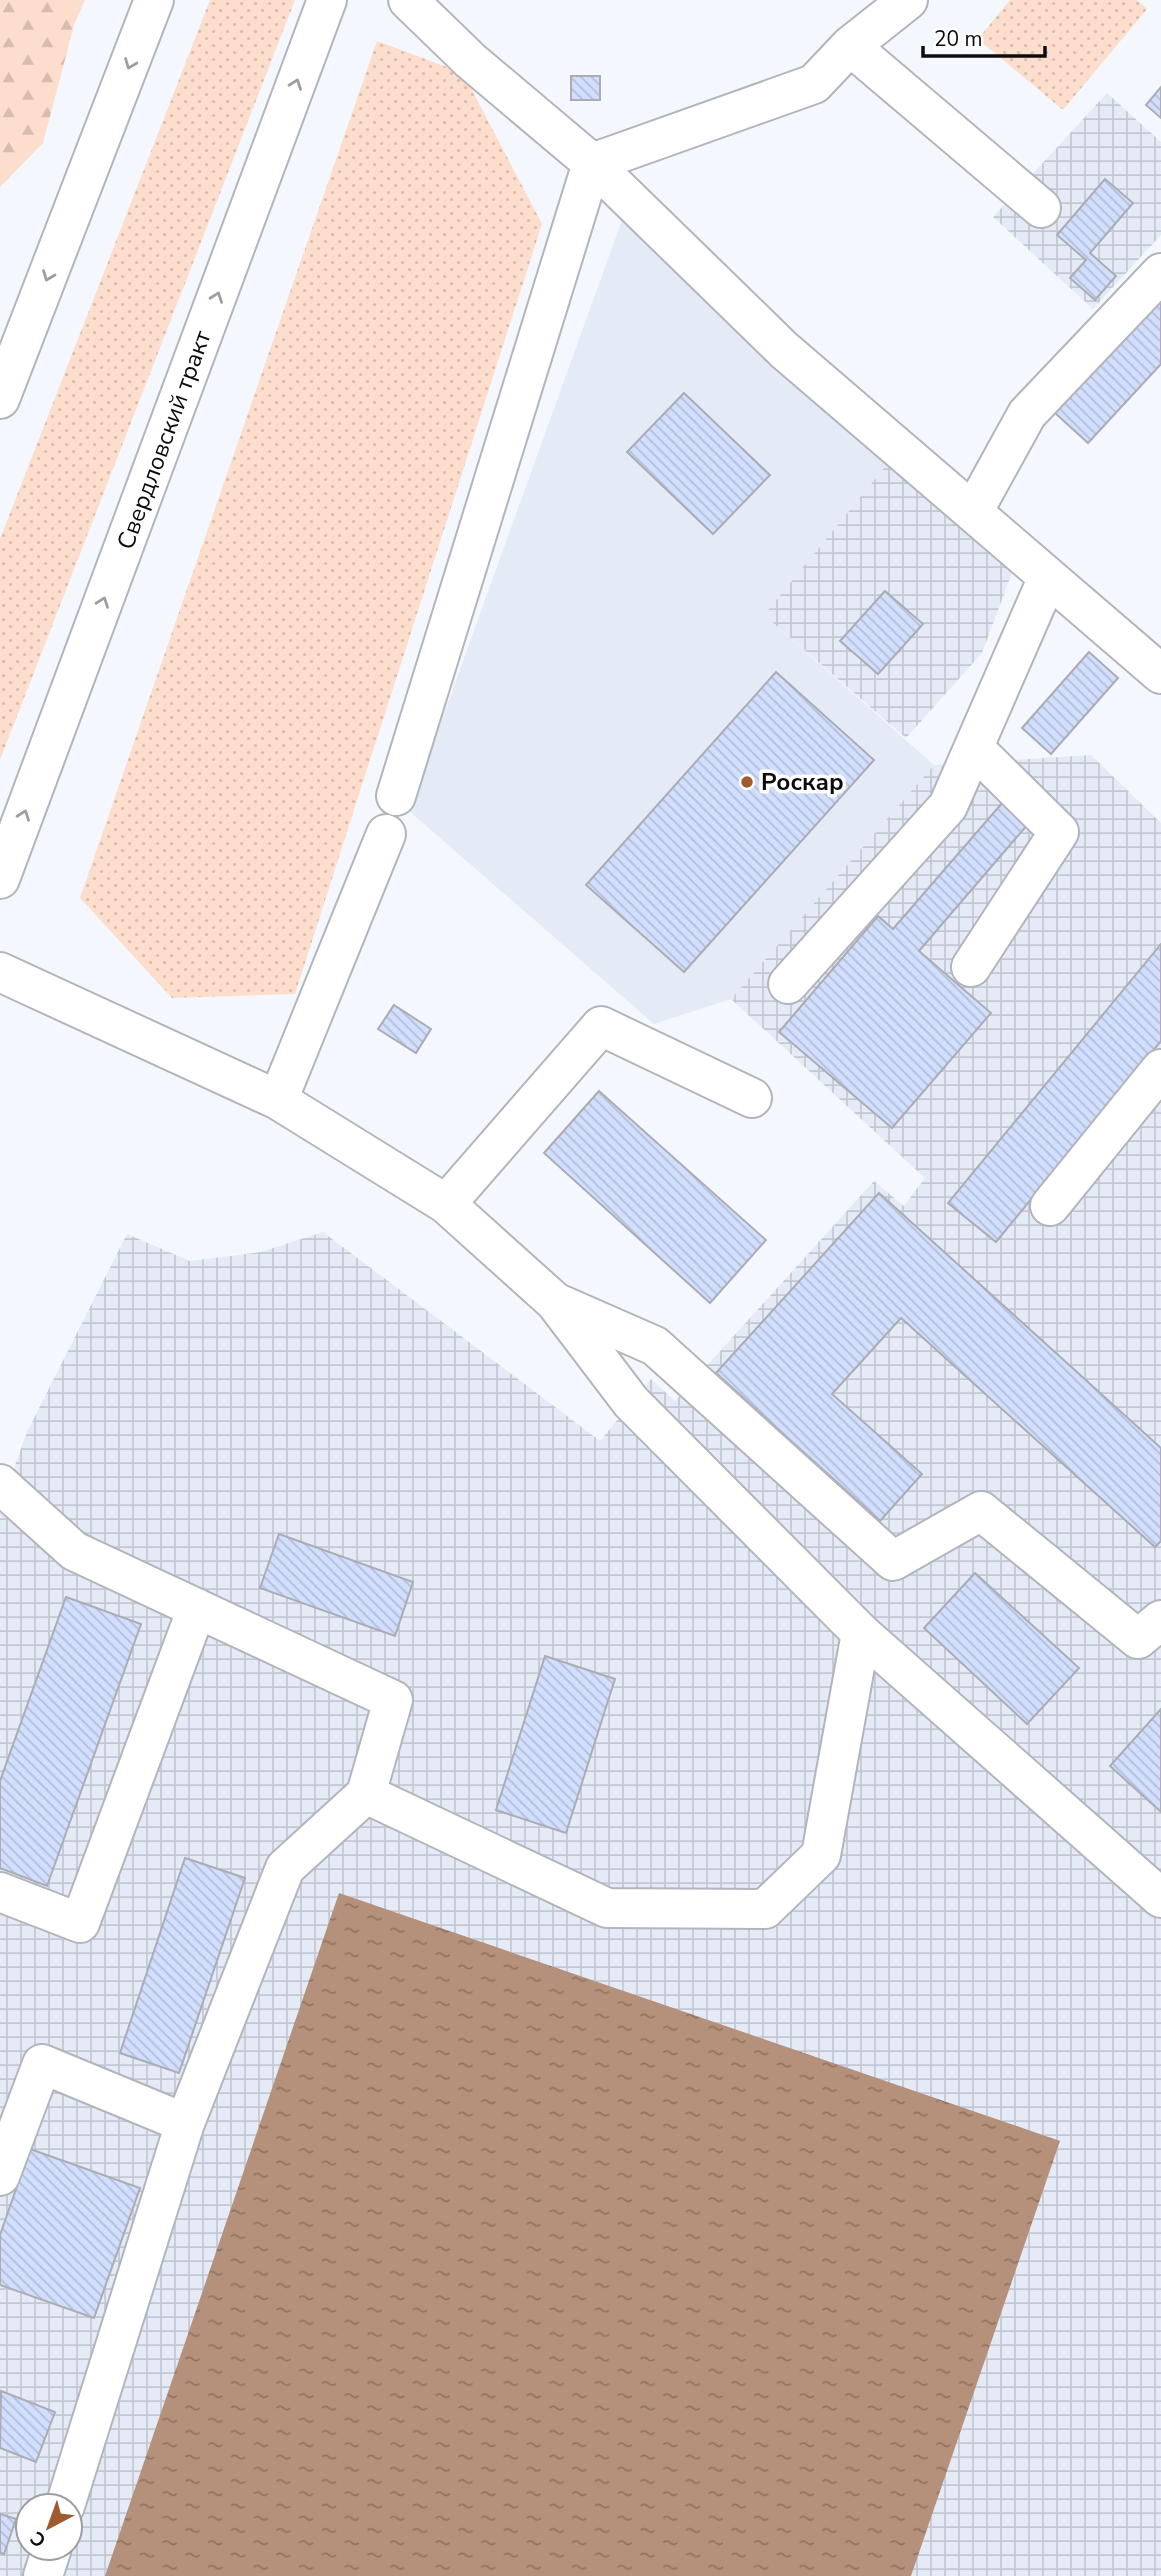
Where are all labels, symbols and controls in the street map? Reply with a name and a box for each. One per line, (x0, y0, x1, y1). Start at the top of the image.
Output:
scale bar (923, 14, 1046, 58)
text: 20 m (934, 25, 983, 53)
one-way arrow (124, 57, 138, 69)
one-way arrow (288, 78, 302, 90)
one-way arrow (42, 269, 56, 281)
one-way arrow (208, 291, 222, 303)
street label: Свердловский тракт (110, 326, 219, 554)
one-way arrow (95, 596, 109, 609)
place label: Роскар (761, 766, 844, 798)
marker: Роскар (739, 774, 755, 790)
one-way arrow (16, 810, 30, 822)
north arrow (14, 2492, 84, 2562)
text: С (25, 2525, 52, 2553)

